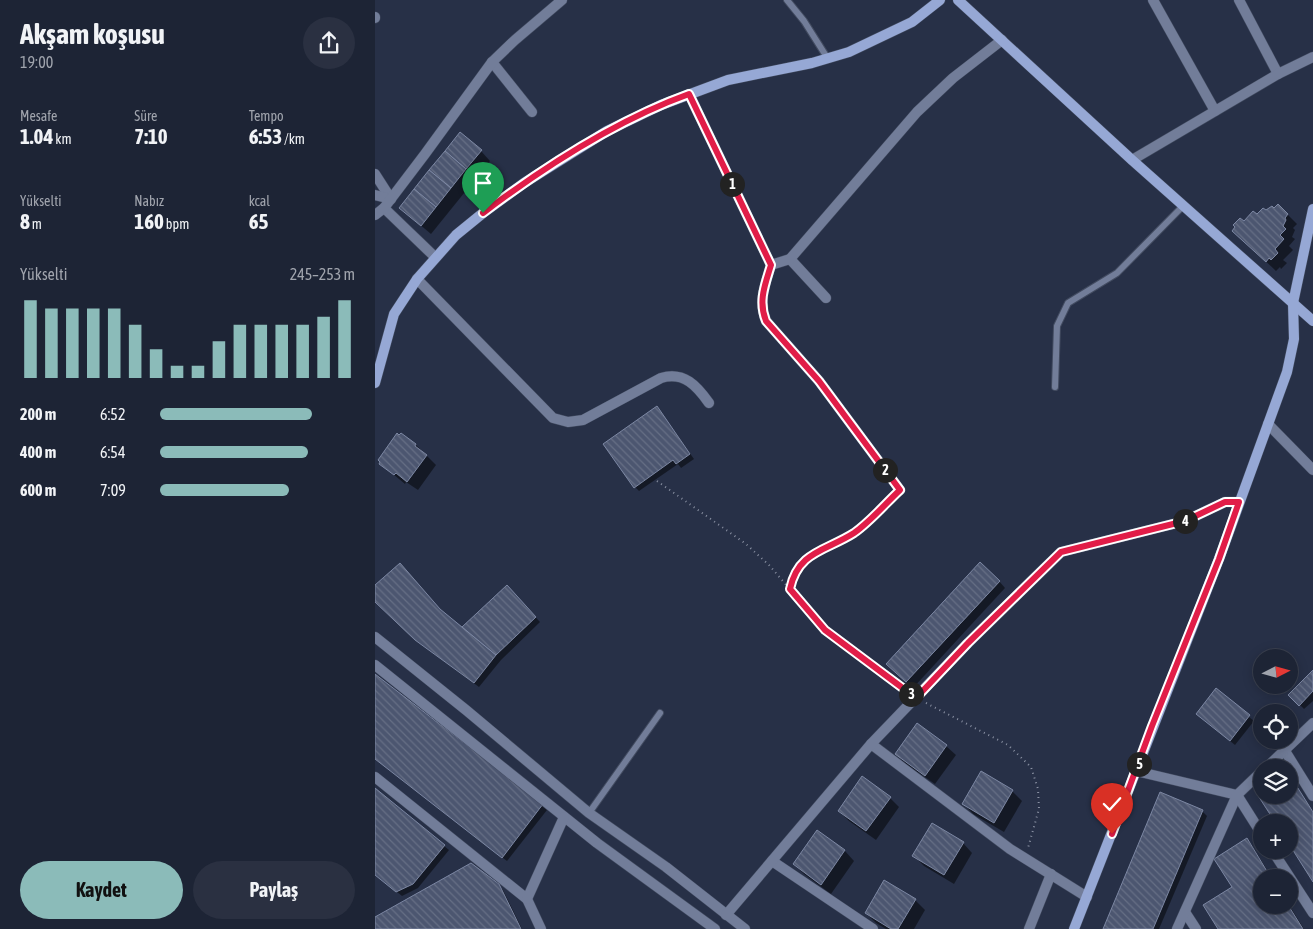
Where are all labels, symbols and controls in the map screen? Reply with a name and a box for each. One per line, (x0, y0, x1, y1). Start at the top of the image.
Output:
button: share (303, 17, 355, 69)
text: Akşam koşusu (20, 18, 165, 50)
text: 19:00 (20, 53, 53, 71)
text: Mesafe (20, 108, 57, 124)
text: Süre (134, 108, 157, 124)
text: Tempo (249, 108, 284, 124)
text: 1.04 (20, 124, 53, 148)
text: 7:10 (134, 124, 168, 148)
text: 6:53 (249, 124, 282, 148)
text: km (53, 131, 72, 147)
text: /km (282, 131, 305, 147)
pin (462, 162, 504, 213)
icon: arrive (469, 169, 497, 197)
pin: 1 (719, 172, 745, 196)
text: 1 (729, 176, 736, 192)
text: Yükselti (20, 193, 61, 209)
text: Nabız (134, 193, 164, 209)
text: kcal (249, 193, 270, 209)
text: 8 (20, 209, 30, 233)
text: 160 (134, 209, 164, 233)
text: 65 (249, 209, 268, 233)
text: m (30, 216, 42, 232)
text: bpm (164, 216, 189, 232)
text: Yükselti (20, 265, 67, 283)
text: 245–253 m (290, 265, 355, 283)
text: 200 m (20, 405, 56, 423)
text: 6:52 (100, 405, 125, 423)
text: 400 m (20, 443, 56, 461)
text: 6:54 (100, 443, 125, 461)
pin: 2 (873, 458, 897, 482)
text: 2 (882, 462, 889, 478)
text: 600 m (20, 481, 56, 499)
text: 7:09 (100, 481, 126, 499)
pin: 4 (1173, 508, 1197, 534)
text: 4 (1182, 513, 1189, 529)
north arrow (1253, 649, 1297, 694)
map controls (1253, 649, 1298, 914)
pin: 3 (899, 682, 923, 706)
text: 3 (908, 686, 915, 702)
button: locate (1253, 704, 1298, 749)
pin: 5 (1127, 752, 1151, 776)
text: 5 (1136, 756, 1143, 772)
button: layers (1253, 759, 1298, 804)
pin (1091, 783, 1133, 834)
icon: check (1098, 790, 1126, 818)
button: + (1253, 814, 1298, 859)
button: Kaydet (20, 861, 183, 919)
button: Paylaş (193, 861, 355, 919)
button: − (1253, 869, 1298, 914)

